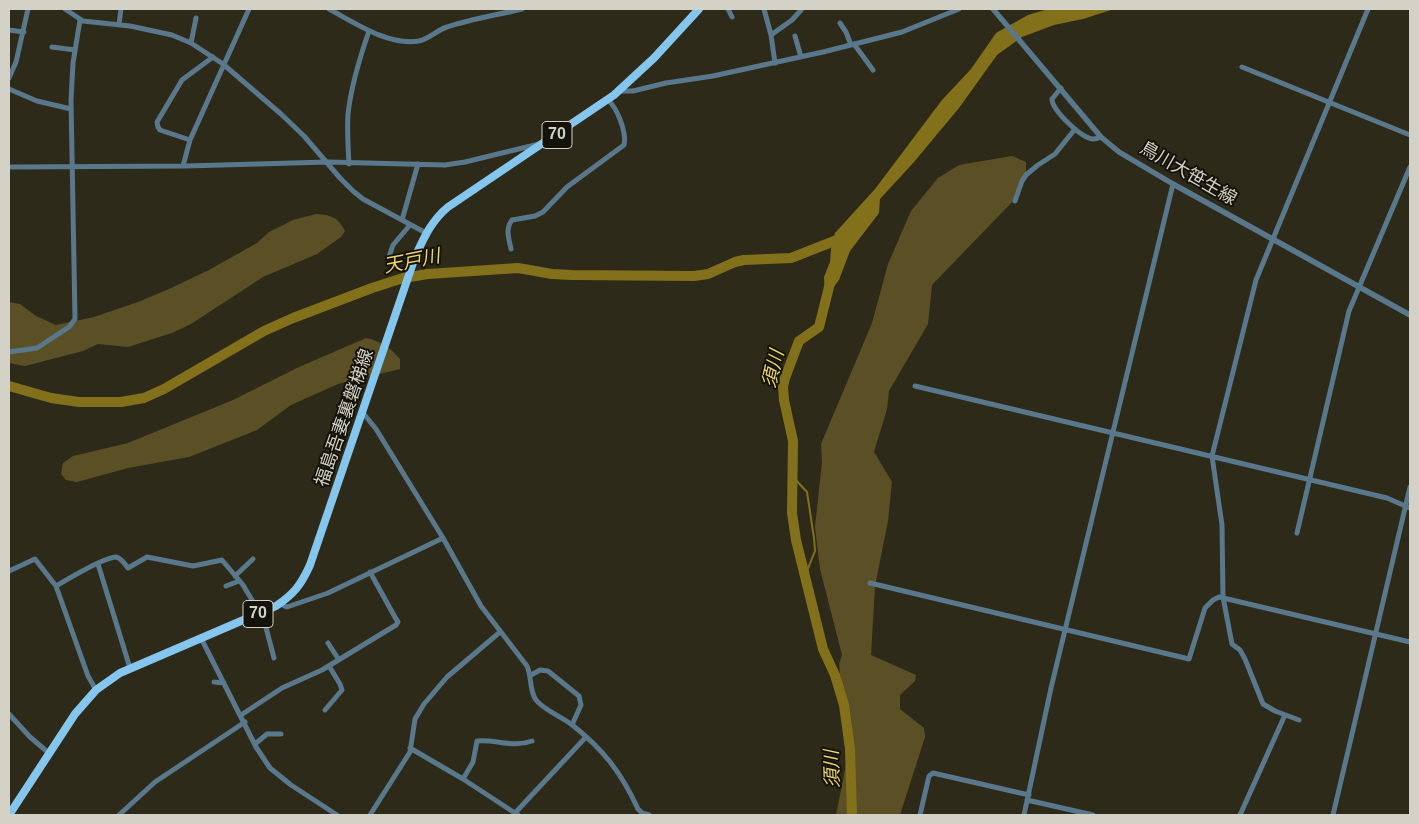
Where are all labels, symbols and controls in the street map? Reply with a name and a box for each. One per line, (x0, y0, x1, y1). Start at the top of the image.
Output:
road number: 70 (542, 122, 572, 148)
street label: 鳥川大笹生線 (1136, 138, 1240, 210)
water label: 天戸川 (382, 245, 442, 279)
street label: 福島吾妻裏磐梯線 (311, 346, 379, 490)
water label: 須川 (759, 348, 789, 390)
road number: 70 (243, 600, 273, 628)
water label: 須川 (821, 750, 845, 788)

